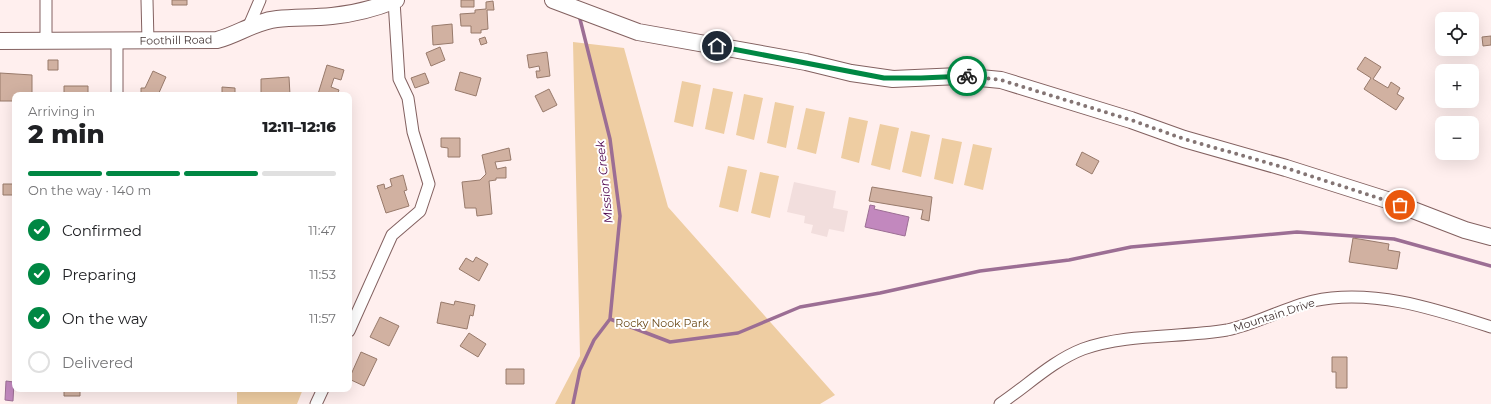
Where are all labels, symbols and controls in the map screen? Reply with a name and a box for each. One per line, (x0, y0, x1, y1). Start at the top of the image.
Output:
map controls (1435, 12, 1479, 160)
button: locate (1435, 12, 1479, 56)
pin (700, 29, 734, 63)
street label: Foothill Road (139, 32, 213, 48)
icon: home (706, 35, 728, 57)
courier (947, 56, 987, 96)
button: + (1435, 64, 1479, 108)
icon: bike (956, 65, 978, 87)
text: Arriving in (28, 103, 95, 119)
button: − (1435, 116, 1479, 160)
text: 12:11–12:16 (262, 117, 336, 136)
text: 2 min (28, 118, 105, 150)
water label: Mission Creek (592, 139, 616, 224)
text: On the way · 140 m (28, 182, 151, 198)
pin (1383, 188, 1417, 222)
icon: bag (1389, 194, 1411, 216)
icon: check (28, 219, 50, 241)
text: Confirmed (62, 221, 142, 240)
text: 11:47 (308, 222, 336, 238)
icon: check (28, 263, 50, 285)
text: Preparing (62, 265, 137, 284)
text: 11:53 (309, 266, 336, 282)
street label: Mountain Drive (1231, 295, 1317, 335)
icon: check (28, 307, 50, 329)
text: On the way (62, 309, 147, 328)
text: 11:57 (309, 310, 336, 326)
park label: Rocky Nook Park (615, 316, 709, 330)
text: Delivered (62, 353, 134, 372)

